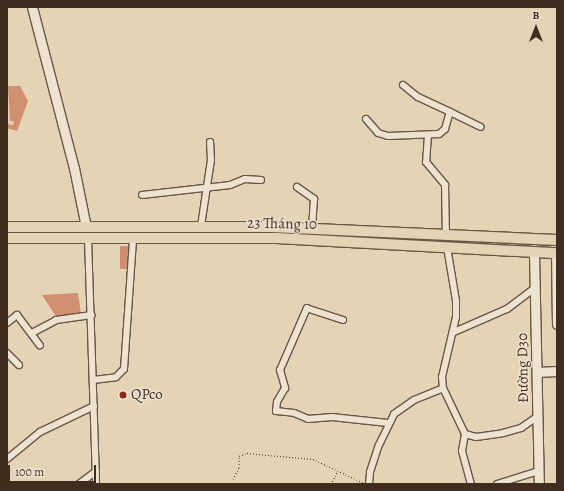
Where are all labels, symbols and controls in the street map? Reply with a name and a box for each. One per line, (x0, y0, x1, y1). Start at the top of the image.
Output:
north arrow (516, 8, 556, 48)
text: B (533, 8, 539, 23)
street label: 23 Tháng 10 (247, 214, 317, 234)
street label: Đường D30 (513, 333, 533, 403)
place label: QPco (131, 386, 163, 404)
marker: QPco (118, 390, 128, 400)
scale bar (10, 457, 98, 483)
text: 100 m (15, 464, 44, 480)

